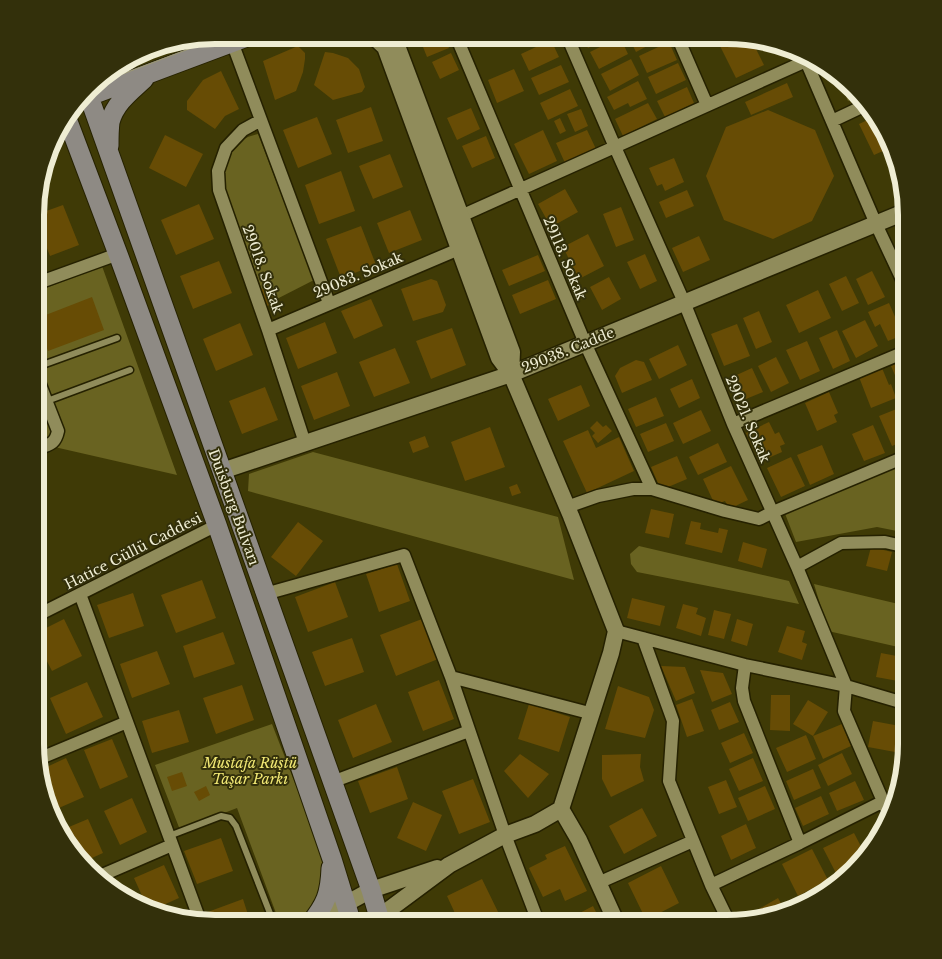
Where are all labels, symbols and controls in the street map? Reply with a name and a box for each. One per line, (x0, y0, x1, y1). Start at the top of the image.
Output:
street label: 29113. Sokak (539, 213, 591, 303)
street label: 29018. Sokak (239, 222, 288, 316)
street label: 29083. Sokak (310, 248, 406, 302)
street label: 29038. Cadde (519, 323, 617, 377)
street label: 29021. Sokak (721, 372, 775, 466)
street label: Duisburg Bulvarı (205, 446, 263, 568)
street label: Hatice Güllü Caddesi (61, 509, 205, 593)
park label: Mustafa Rüştü Taşar Parkı (202, 754, 297, 788)

